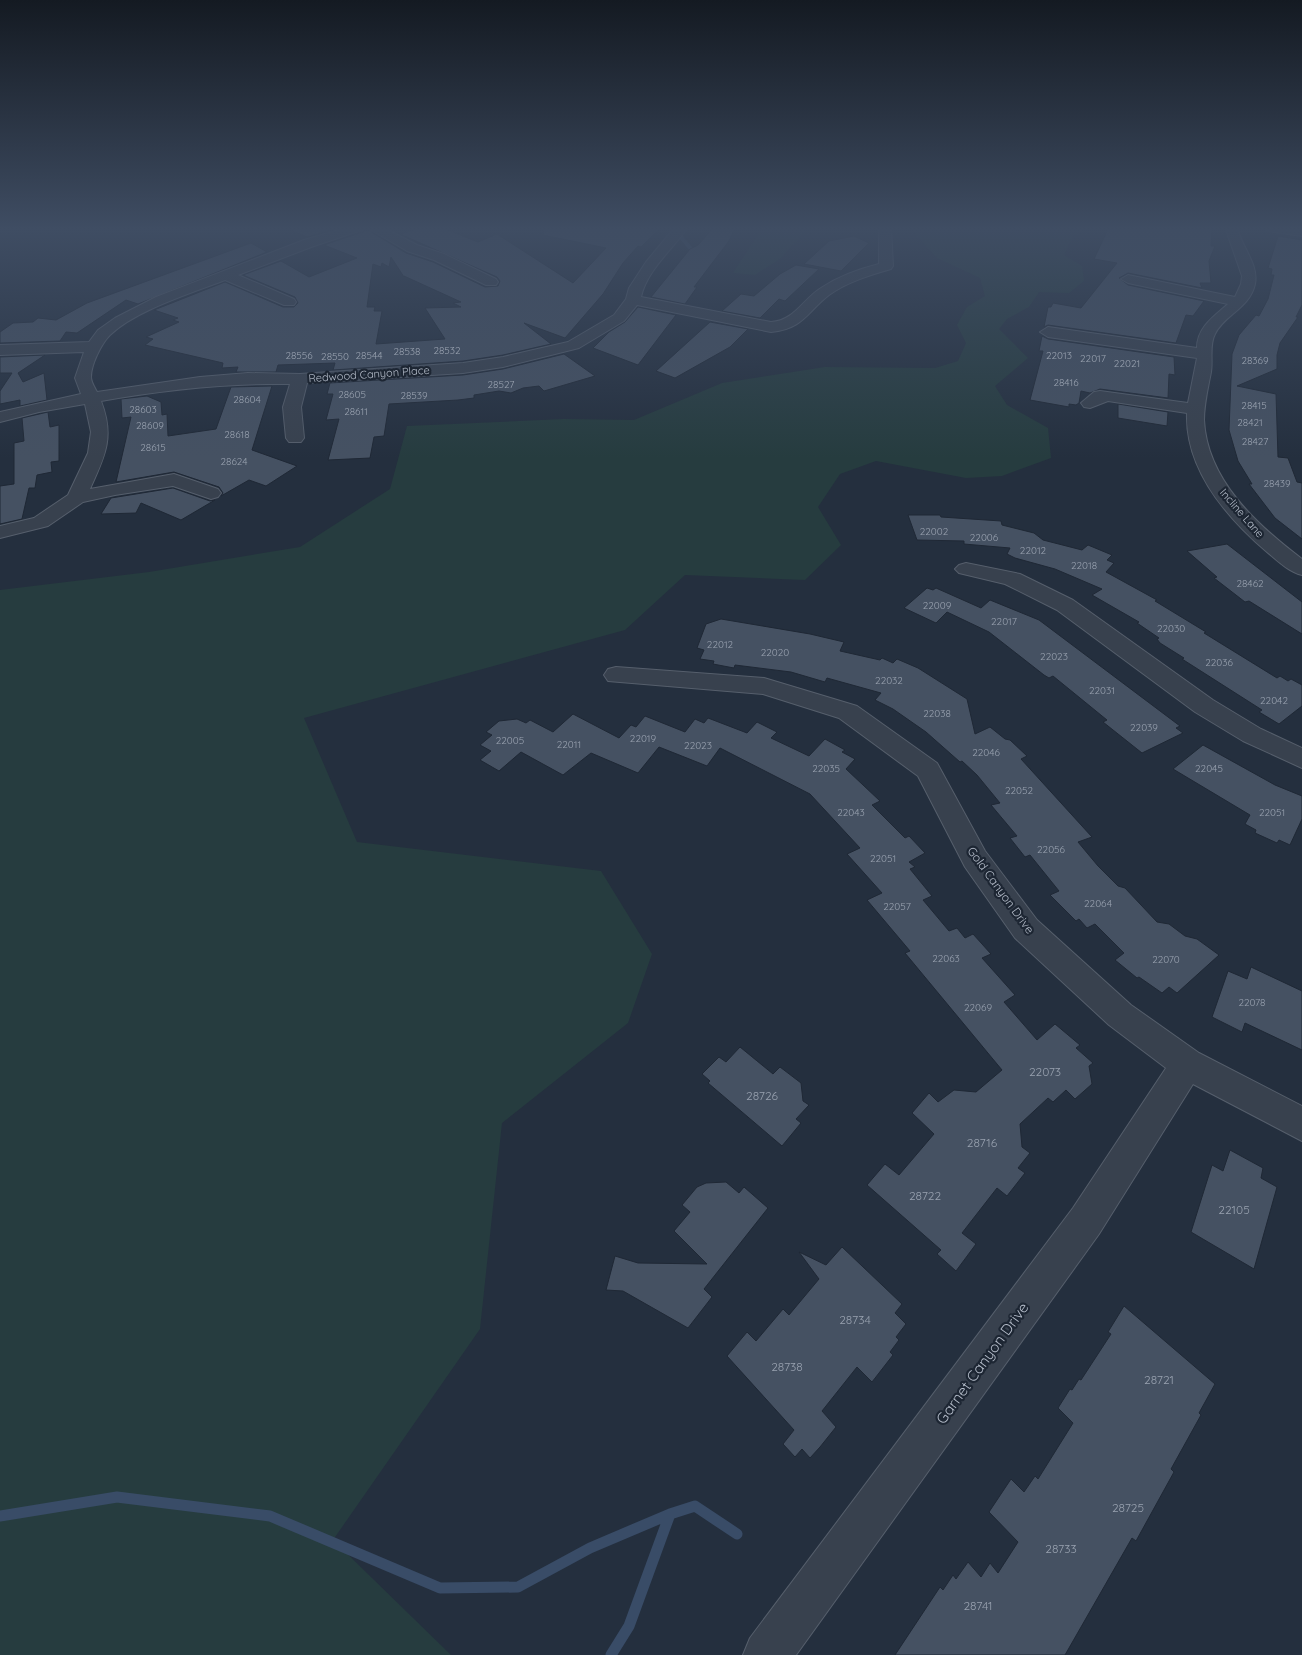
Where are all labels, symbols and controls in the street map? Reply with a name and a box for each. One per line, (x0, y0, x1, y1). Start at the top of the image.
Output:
house number: 28532 (433, 344, 461, 357)
house number: 28538 (393, 345, 421, 358)
house number: 28556 (285, 349, 313, 362)
house number: 28544 (356, 349, 382, 362)
house number: 22013 (1046, 349, 1072, 362)
house number: 28550 (321, 350, 349, 363)
house number: 22017 (1080, 352, 1106, 365)
house number: 28369 (1241, 354, 1269, 367)
house number: 22021 (1114, 357, 1140, 370)
street label: Redwood Canyon Place (308, 363, 430, 385)
house number: 28416 (1053, 376, 1079, 389)
house number: 28527 (488, 378, 514, 391)
house number: 28605 (338, 388, 366, 401)
house number: 28539 (400, 389, 428, 402)
house number: 28604 (233, 393, 261, 406)
house number: 28415 (1241, 399, 1267, 412)
house number: 28603 (129, 403, 157, 416)
house number: 28611 (344, 405, 368, 418)
house number: 28421 (1237, 416, 1263, 429)
house number: 28609 (136, 419, 164, 432)
house number: 28618 (224, 428, 250, 441)
house number: 28427 (1242, 435, 1268, 448)
house number: 28615 (140, 441, 166, 454)
house number: 28624 (221, 455, 247, 468)
house number: 28439 (1263, 477, 1291, 490)
street label: Incline Lane (1217, 486, 1267, 540)
house number: 22002 (920, 525, 949, 538)
house number: 22006 (970, 531, 999, 544)
house number: 22012 (1020, 544, 1047, 557)
house number: 22018 (1071, 559, 1097, 572)
house number: 28462 (1236, 577, 1264, 590)
house number: 22009 (923, 599, 952, 612)
house number: 22017 (991, 615, 1017, 628)
house number: 22030 (1157, 622, 1185, 635)
house number: 22012 (707, 638, 734, 651)
house number: 22020 (761, 646, 789, 659)
house number: 22023 (1040, 650, 1068, 663)
house number: 22036 (1205, 656, 1233, 669)
house number: 22032 (875, 674, 903, 687)
house number: 22031 (1089, 684, 1115, 697)
house number: 22042 (1260, 694, 1288, 707)
house number: 22038 (923, 707, 951, 720)
house number: 22039 (1130, 721, 1158, 734)
house number: 22019 (630, 732, 657, 745)
house number: 22005 (496, 734, 524, 747)
house number: 22011 (557, 738, 581, 751)
house number: 22023 (684, 739, 712, 752)
house number: 22046 (972, 746, 1000, 759)
house number: 22035 (812, 762, 840, 775)
house number: 22045 (1195, 762, 1223, 775)
house number: 22052 (1005, 784, 1033, 797)
house number: 22043 (837, 806, 865, 819)
house number: 22051 (1259, 806, 1285, 819)
house number: 22056 (1037, 843, 1066, 856)
street label: Gold Canyon Drive (964, 844, 1038, 937)
house number: 22051 (870, 852, 896, 865)
house number: 22064 (1084, 897, 1112, 910)
house number: 22057 (883, 900, 911, 913)
house number: 22063 (932, 952, 960, 965)
house number: 22070 (1152, 953, 1180, 966)
house number: 22078 (1238, 996, 1266, 1009)
house number: 22069 (964, 1001, 992, 1014)
house number: 22073 (1029, 1064, 1061, 1079)
house number: 28726 (746, 1088, 779, 1103)
house number: 28716 (967, 1135, 998, 1150)
house number: 28722 (909, 1188, 941, 1203)
house number: 22105 (1218, 1202, 1250, 1217)
street label: Garnet Canyon Drive (931, 1298, 1033, 1428)
house number: 28734 (839, 1312, 871, 1327)
house number: 28738 (771, 1359, 803, 1374)
house number: 28721 (1144, 1372, 1174, 1387)
house number: 28725 (1112, 1500, 1144, 1515)
house number: 28733 (1045, 1541, 1077, 1556)
house number: 28741 (963, 1598, 993, 1613)

